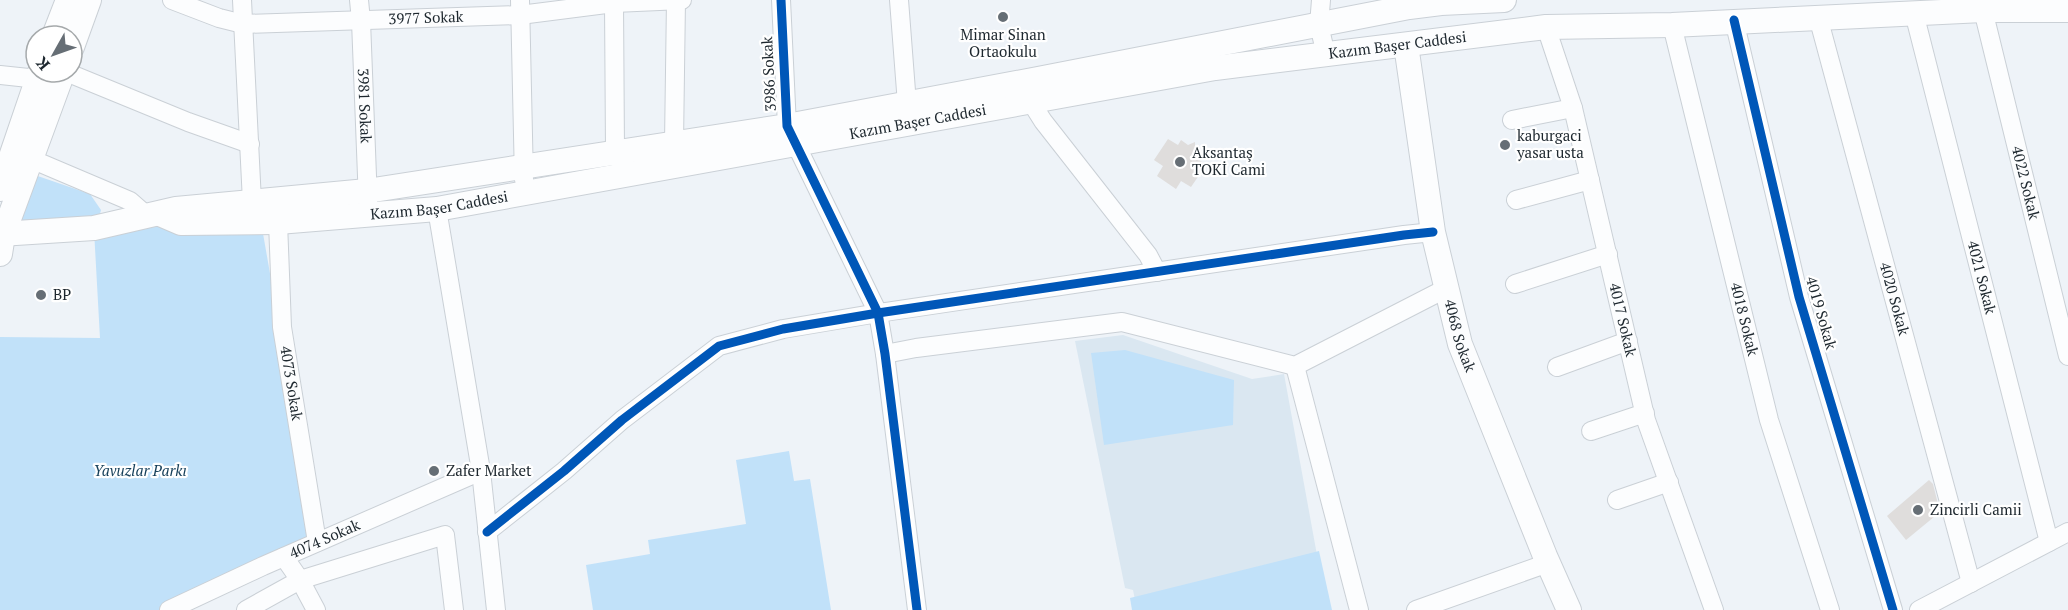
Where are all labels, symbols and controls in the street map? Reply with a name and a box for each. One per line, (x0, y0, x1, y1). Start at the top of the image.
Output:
street label: 3977 Sokak (388, 6, 464, 28)
marker: Mimar Sinan Ortaokulu (996, 10, 1010, 24)
north arrow (24, 24, 84, 84)
place label: Mimar Sinan Ortaokulu (960, 24, 1046, 61)
street label: Kazım Başer Caddesi (1327, 26, 1468, 63)
street label: 3986 Sokak (756, 36, 780, 112)
text: K (30, 52, 55, 75)
street label: 3981 Sokak (354, 68, 377, 144)
street label: Kazım Başer Caddesi (848, 99, 988, 143)
place label: kaburgaci yasar usta (1516, 125, 1584, 162)
marker: kaburgaci yasar usta (1498, 138, 1512, 152)
place label: Aksantaş TOKİ Cami (1192, 142, 1265, 179)
street label: 4022 Sokak (2008, 144, 2045, 222)
marker: Aksantaş TOKİ Cami (1173, 155, 1187, 169)
street label: Kazım Başer Caddesi (370, 185, 509, 223)
street label: 4021 Sokak (1964, 238, 2002, 316)
street label: 4020 Sokak (1876, 260, 1915, 338)
street label: 4019 Sokak (1802, 274, 1842, 352)
street label: 4018 Sokak (1727, 280, 1764, 358)
street label: 4017 Sokak (1605, 281, 1642, 359)
place label: BP (53, 284, 71, 304)
marker: BP (34, 288, 48, 302)
street label: 4068 Sokak (1441, 297, 1481, 375)
street label: 4073 Sokak (276, 344, 308, 422)
park label: Yavuzlar Parkı (93, 460, 187, 480)
place label: Zafer Market (446, 460, 532, 480)
marker: Zafer Market (427, 464, 441, 478)
place label: Zincirli Camii (1930, 499, 2022, 519)
marker: Zincirli Camii (1911, 503, 1925, 517)
street label: 4074 Sokak (286, 514, 363, 562)

